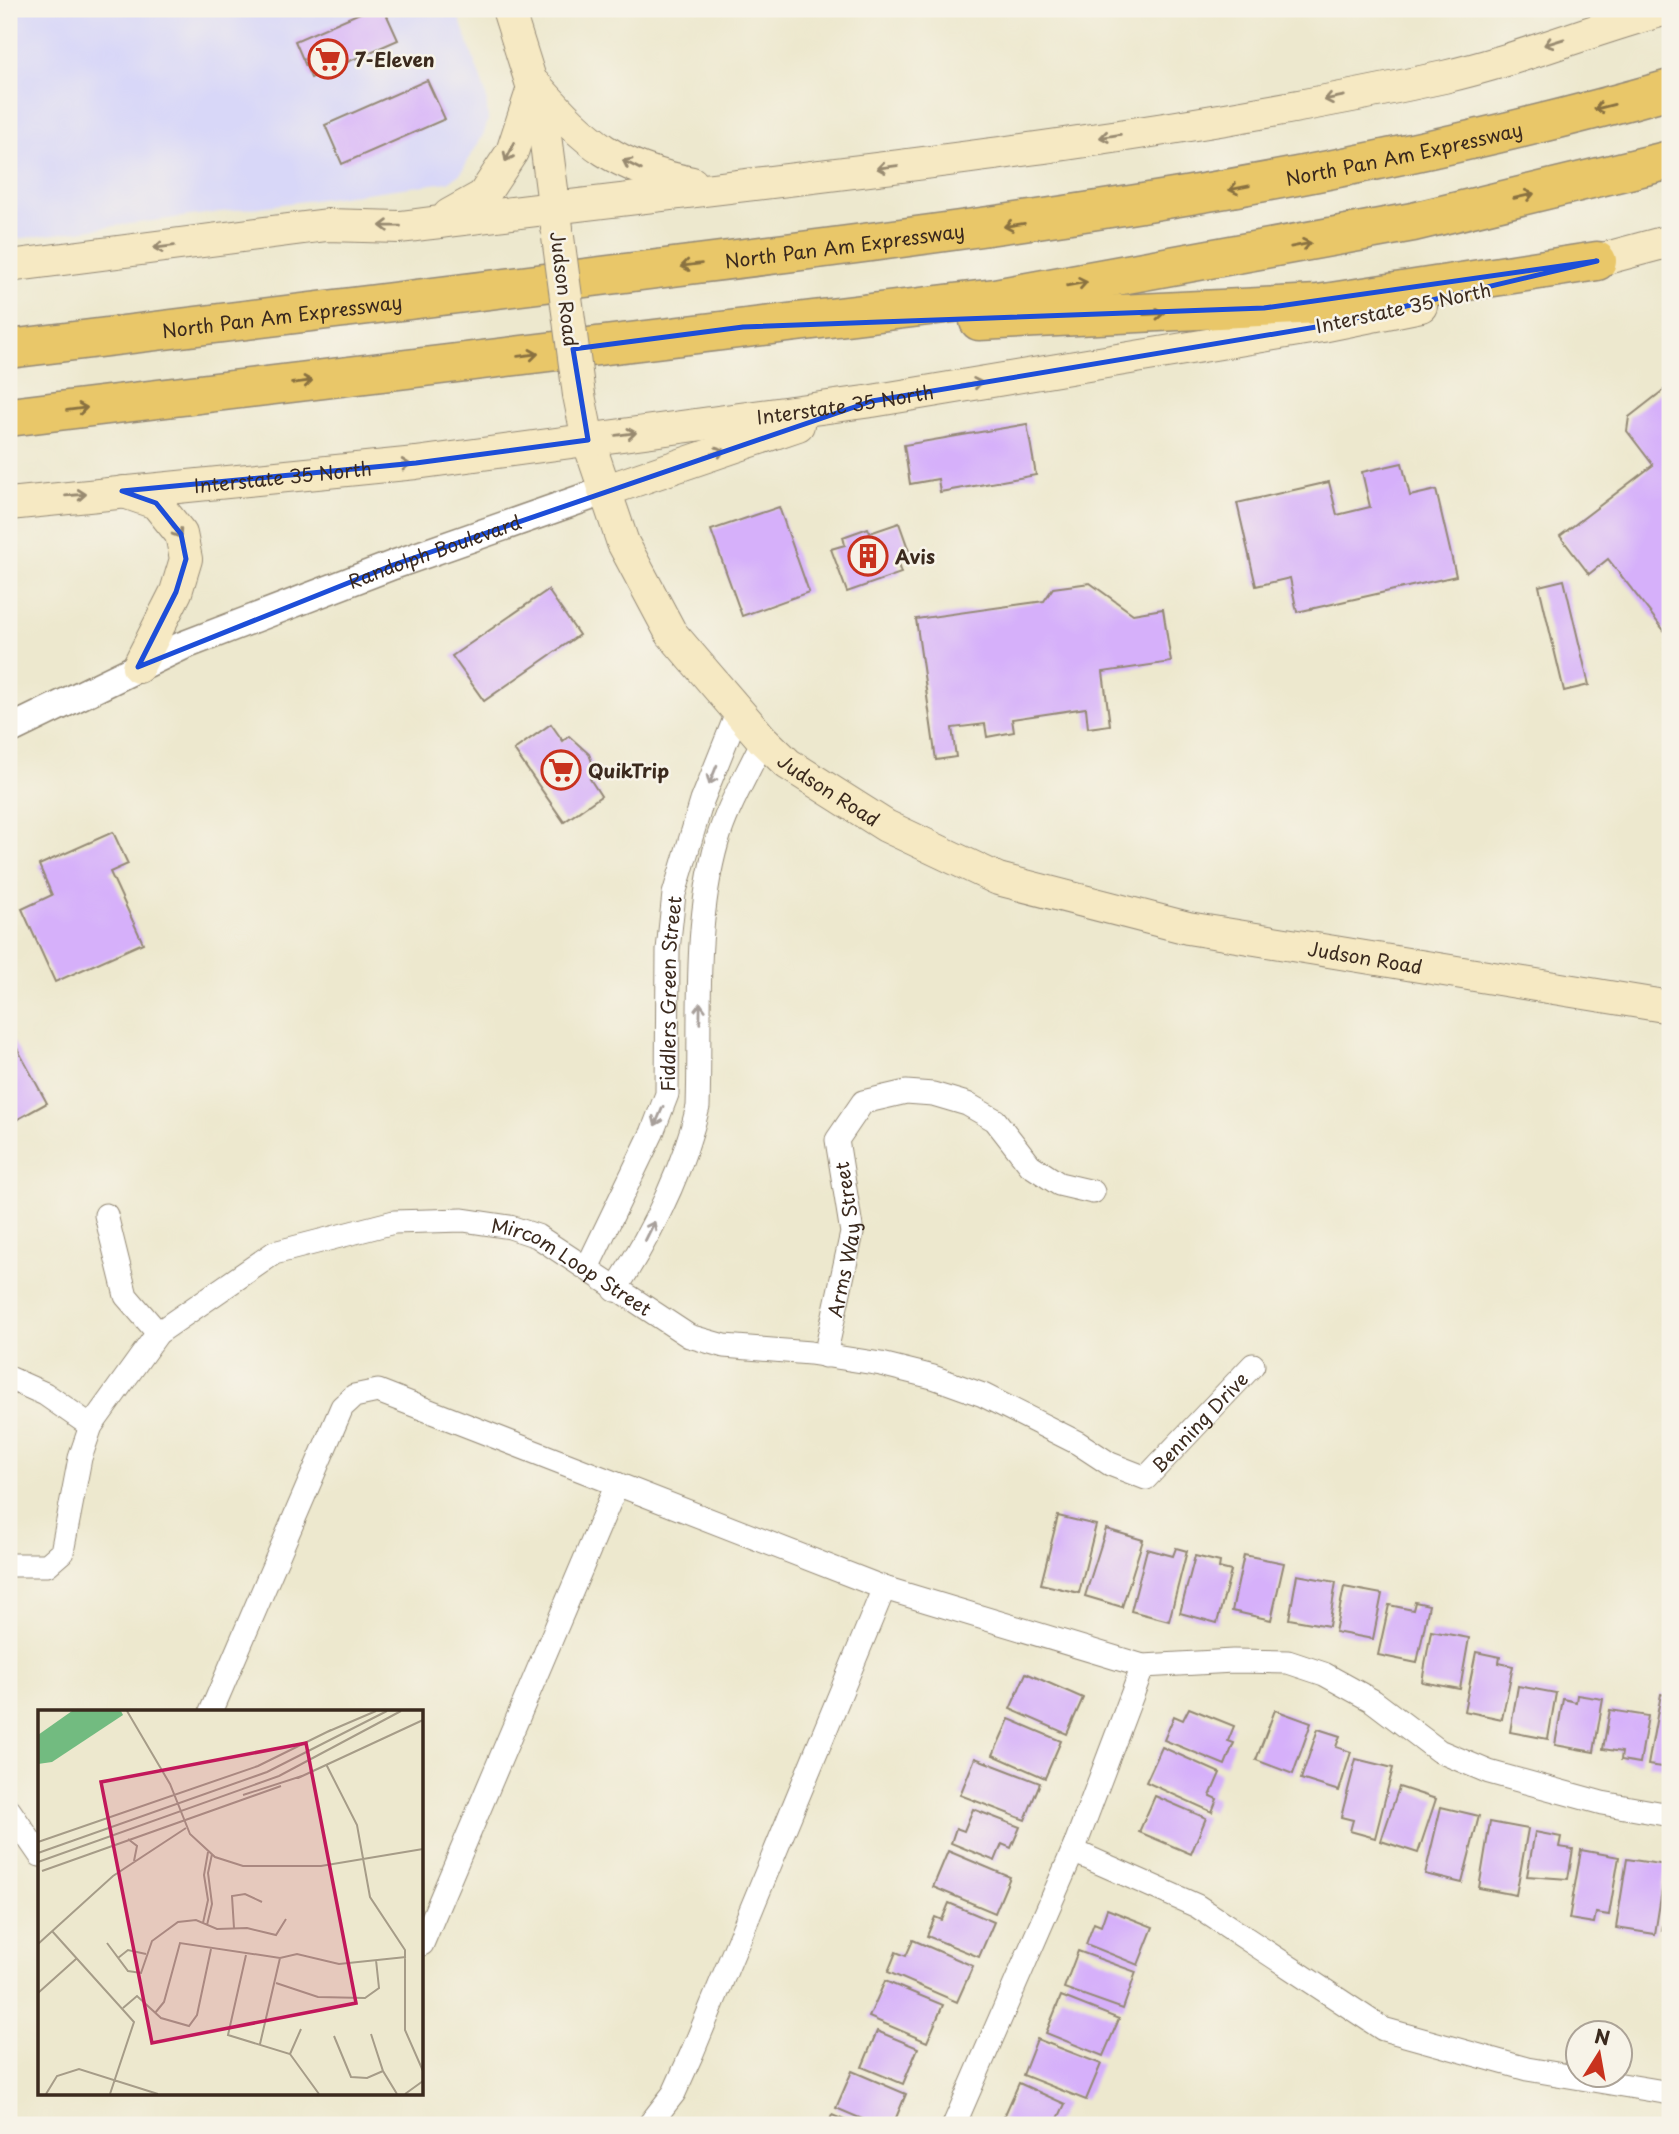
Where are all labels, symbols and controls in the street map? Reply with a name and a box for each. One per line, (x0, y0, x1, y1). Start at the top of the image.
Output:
one-way arrow (1544, 37, 1566, 50)
supermarket icon: 7-Eleven (307, 38, 349, 80)
place label: 7-Eleven (355, 45, 435, 73)
one-way arrow (1323, 92, 1346, 105)
one-way arrow (1593, 101, 1616, 114)
street label: North Pan Am Expressway (1283, 114, 1525, 192)
one-way arrow (1099, 130, 1122, 143)
one-way arrow (503, 141, 517, 162)
one-way arrow (622, 158, 643, 172)
one-way arrow (876, 161, 899, 174)
one-way arrow (1228, 181, 1251, 195)
one-way arrow (1512, 189, 1535, 203)
street label: North Pan Am Expressway (723, 216, 966, 274)
one-way arrow (379, 219, 402, 233)
one-way arrow (1003, 219, 1026, 232)
street label: Judson Road (544, 230, 586, 348)
one-way arrow (1289, 237, 1312, 251)
one-way arrow (153, 241, 176, 254)
one-way arrow (681, 259, 703, 272)
street label: Interstate 35 North (1313, 275, 1493, 339)
one-way arrow (1066, 277, 1088, 290)
street label: North Pan Am Expressway (160, 287, 404, 344)
one-way arrow (1142, 307, 1165, 320)
one-way arrow (516, 348, 539, 361)
one-way arrow (291, 375, 313, 388)
one-way arrow (960, 376, 983, 390)
street label: Interstate 35 North (755, 377, 936, 431)
one-way arrow (65, 402, 87, 415)
one-way arrow (614, 428, 637, 441)
one-way arrow (704, 446, 726, 458)
street label: Interstate 35 North (192, 454, 373, 499)
one-way arrow (389, 458, 411, 471)
one-way arrow (65, 489, 87, 502)
street label: Randolph Boulevard (344, 507, 525, 595)
one-way arrow (169, 518, 183, 538)
building icon: Avis (847, 535, 889, 577)
place label: Avis (895, 542, 935, 570)
street label: Judson Road (772, 747, 885, 833)
supermarket icon: QuikTrip (540, 749, 582, 791)
place label: QuikTrip (588, 756, 669, 784)
one-way arrow (705, 763, 718, 785)
street label: Fiddlers Green Street (653, 894, 688, 1092)
street label: Judson Road (1306, 934, 1425, 980)
one-way arrow (693, 1002, 707, 1025)
one-way arrow (651, 1105, 664, 1127)
street label: Arms Way Street (820, 1160, 866, 1320)
street label: Mircom Loop Street (490, 1210, 658, 1322)
one-way arrow (644, 1221, 657, 1242)
street label: Benning Drive (1145, 1365, 1254, 1478)
inset map (38, 1710, 424, 2096)
north arrow (1564, 2018, 1634, 2088)
text: N (1592, 2021, 1612, 2052)

